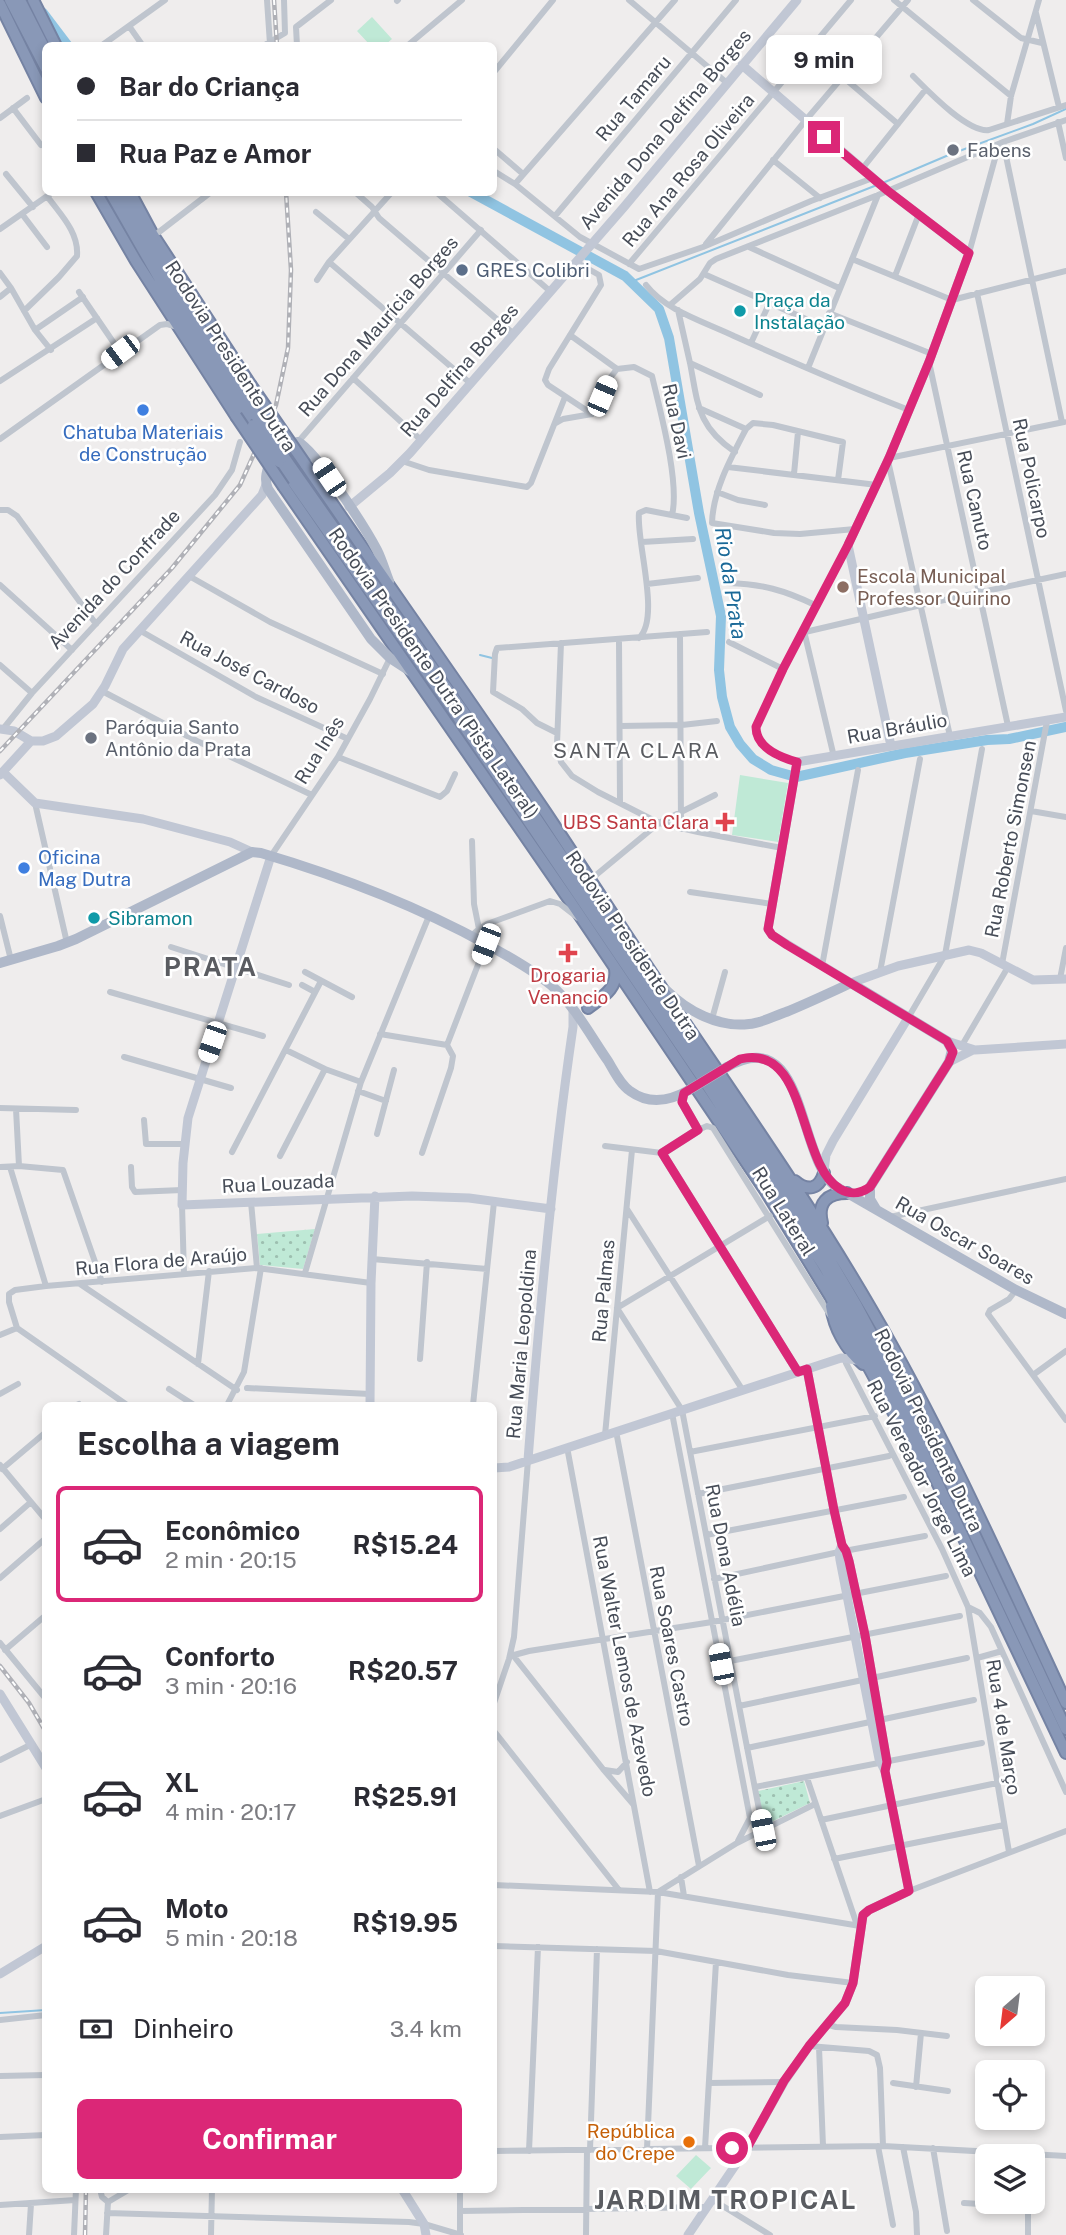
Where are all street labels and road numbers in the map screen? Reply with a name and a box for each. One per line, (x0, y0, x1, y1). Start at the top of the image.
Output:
street label: Avenida Dona Delfina Borges (575, 24, 755, 234)
street label: Rua Tamaru (591, 51, 675, 145)
street label: Rua Ana Rosa Oliveira (617, 89, 759, 251)
street label: Rua Dona Maurícia Borges (294, 231, 462, 421)
street label: Rodovia Presidente Dutra (161, 256, 301, 456)
street label: Rua Delfina Borges (395, 299, 523, 441)
street label: Rua Davi (658, 381, 696, 461)
street label: Rua Policarpo (1009, 416, 1055, 540)
street label: Rua Canuto (953, 448, 997, 552)
street label: Avenida do Confrade (44, 505, 184, 653)
street label: Rodovia Presidente Dutra (Pista Lateral) (325, 523, 543, 823)
street label: Rua José Cardoso (176, 626, 324, 718)
street label: Rua Bráulio (845, 708, 949, 748)
street label: Rua Inês (290, 712, 348, 788)
street label: Rua Roberto Simonsen (980, 738, 1040, 940)
street label: Rodovia Presidente Dutra (561, 846, 705, 1044)
street label: Rua Lateral (748, 1162, 820, 1260)
street label: Rua Louzada (221, 1169, 335, 1197)
street label: Rua Oscar Soares (892, 1191, 1038, 1289)
street label: Rua Palmas (588, 1239, 618, 1343)
street label: Rua Flora de Araújo (74, 1243, 248, 1279)
street label: Rua Maria Leopoldina (502, 1248, 540, 1440)
street label: Rodovia Presidente Dutra (870, 1325, 988, 1535)
street label: Rua Vereador Jorge Lima (863, 1376, 981, 1580)
street label: Rua Dona Adélia (701, 1482, 751, 1628)
street label: Rua Walter Lemos de Azevedo (589, 1534, 661, 1798)
street label: Rua Soares Castro (646, 1564, 698, 1728)
street label: Rua 4 de Março (982, 1657, 1026, 1797)

